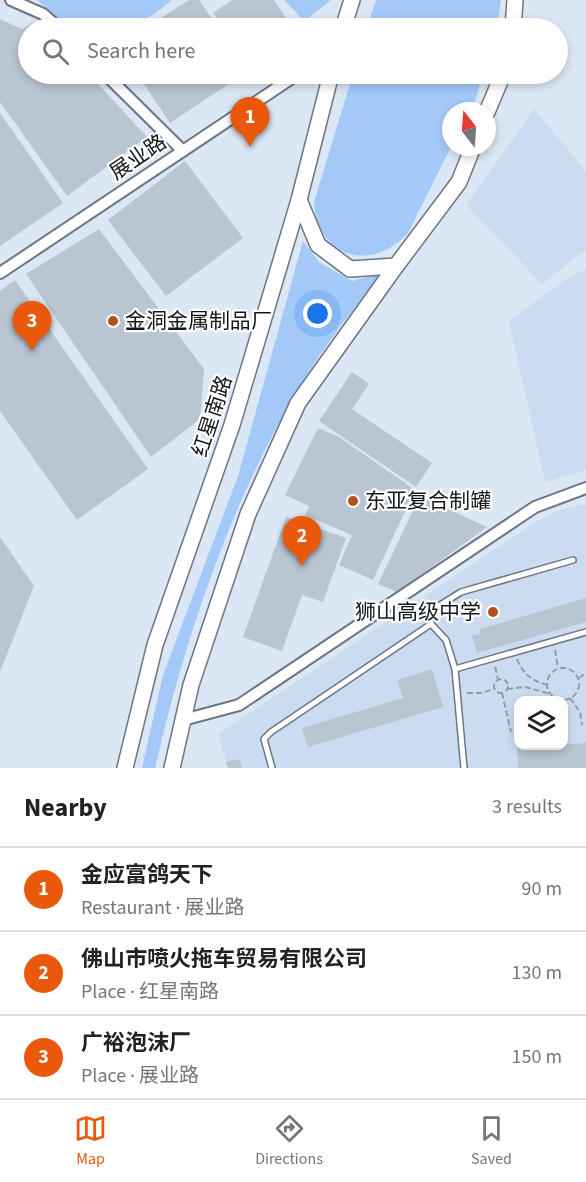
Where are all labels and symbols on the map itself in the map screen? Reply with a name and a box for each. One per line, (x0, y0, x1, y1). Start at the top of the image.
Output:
pin: 1 (230, 98, 270, 147)
north arrow (442, 102, 496, 156)
street label: 展业路 (103, 127, 173, 187)
your location (303, 299, 332, 328)
pin: 3 (12, 302, 51, 351)
place label: 金洞金属制品厂 (125, 306, 272, 336)
marker: 金洞金属制品厂 (106, 314, 120, 328)
street label: 红星南路 (185, 371, 239, 461)
place label: 东亚复合制罐 (365, 486, 491, 516)
marker: 东亚复合制罐 (346, 494, 360, 508)
pin: 2 (282, 516, 322, 566)
place label: 狮山高级中学 (355, 597, 481, 627)
marker: 狮山高级中学 (486, 605, 500, 619)

